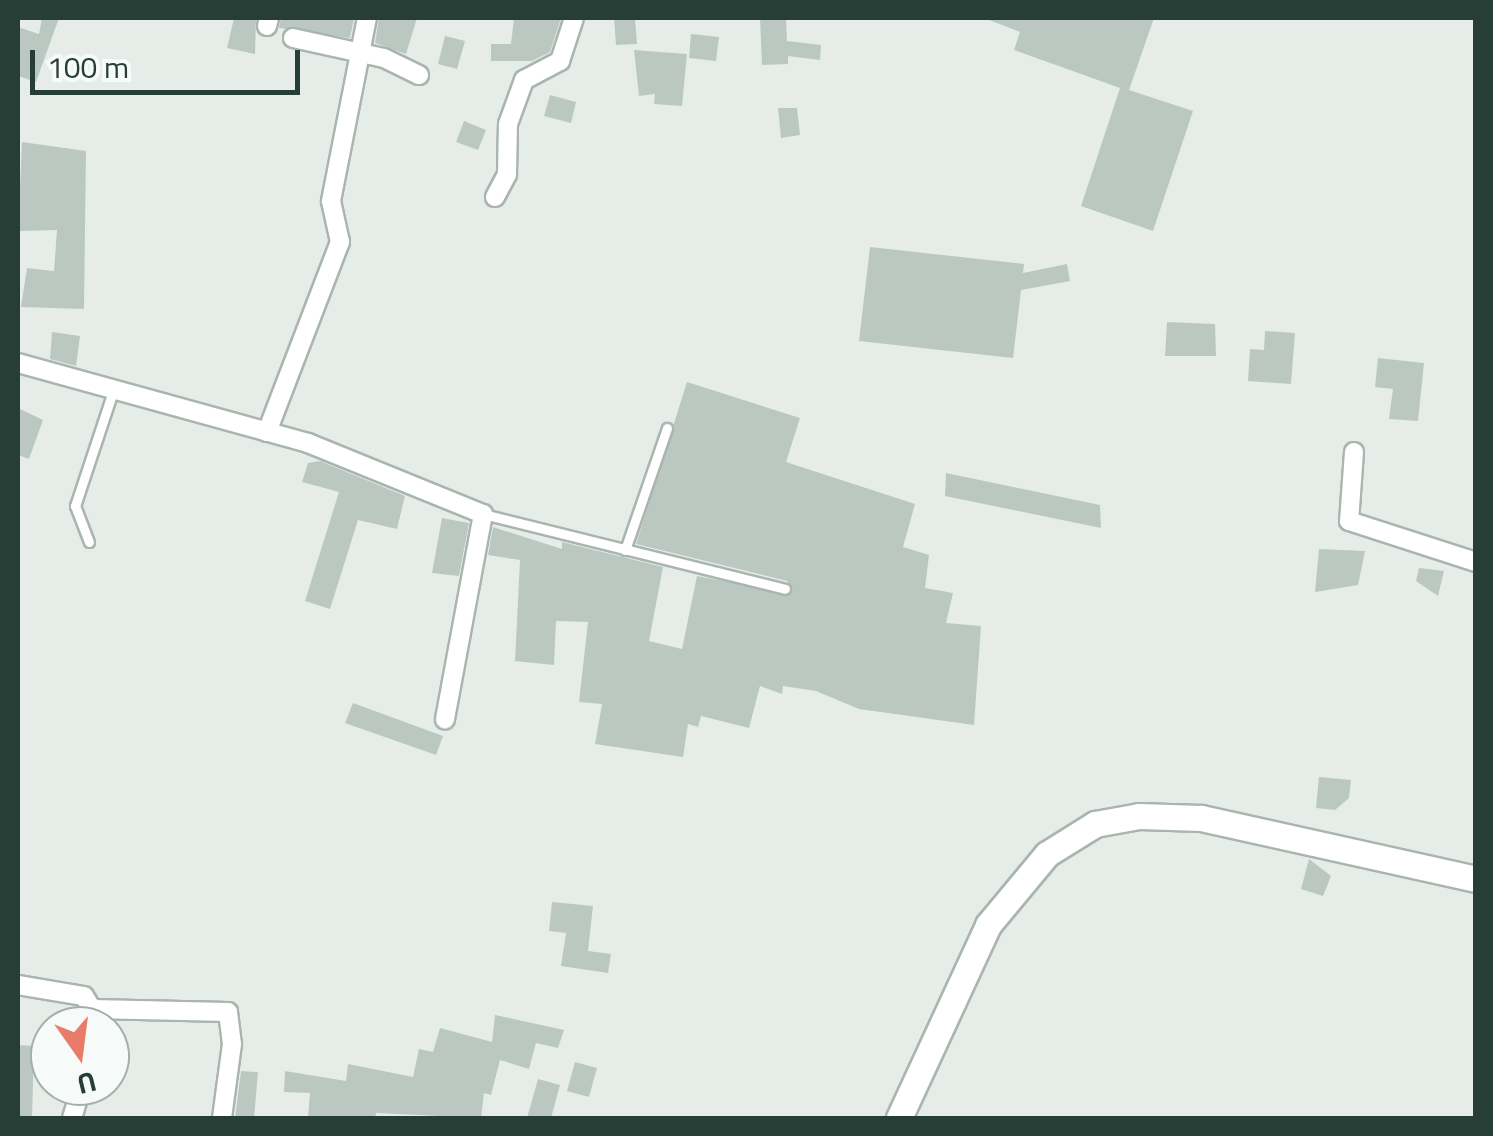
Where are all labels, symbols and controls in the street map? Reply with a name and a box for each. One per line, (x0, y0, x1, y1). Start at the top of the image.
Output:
scale bar (35, 30, 305, 92)
text: 100 m (47, 44, 129, 90)
north arrow (30, 1006, 130, 1106)
text: U (73, 1061, 101, 1107)

